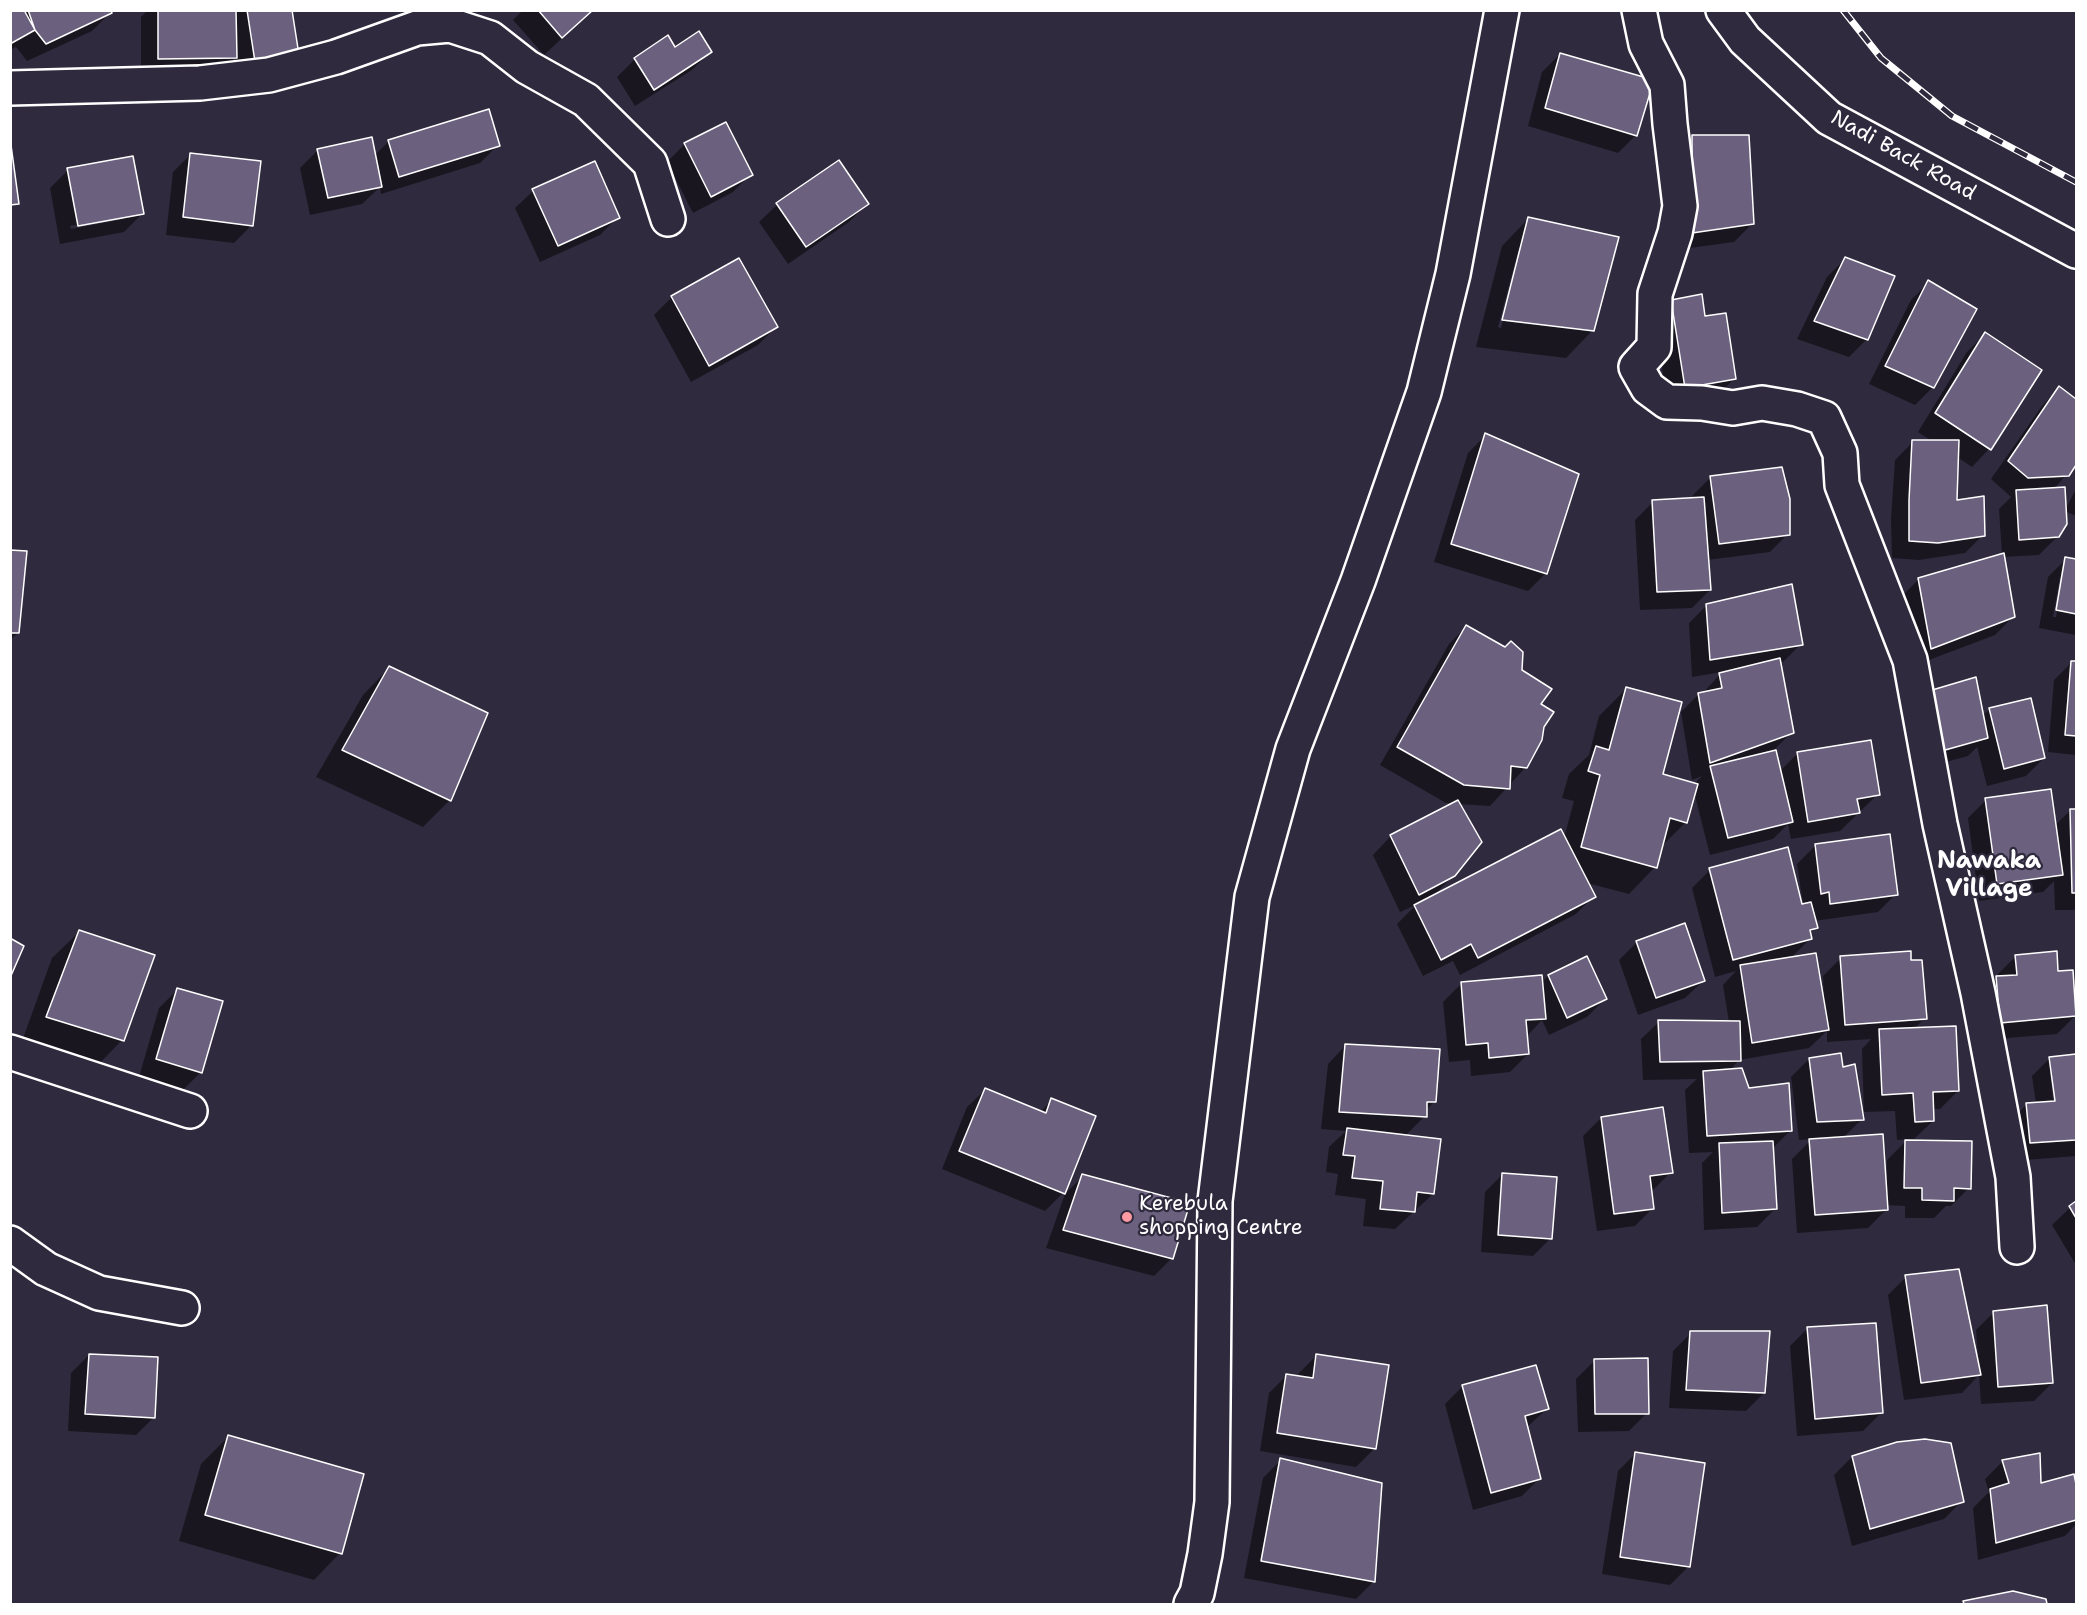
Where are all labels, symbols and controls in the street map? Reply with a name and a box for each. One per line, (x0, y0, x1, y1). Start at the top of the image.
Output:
street label: Nadi Back Road (1826, 106, 1980, 206)
district label: Nawaka Village (1937, 848, 2041, 904)
place label: Kerebula shopping Centre (1139, 1192, 1303, 1242)
marker: Kerebula shopping Centre (1120, 1210, 1134, 1224)

